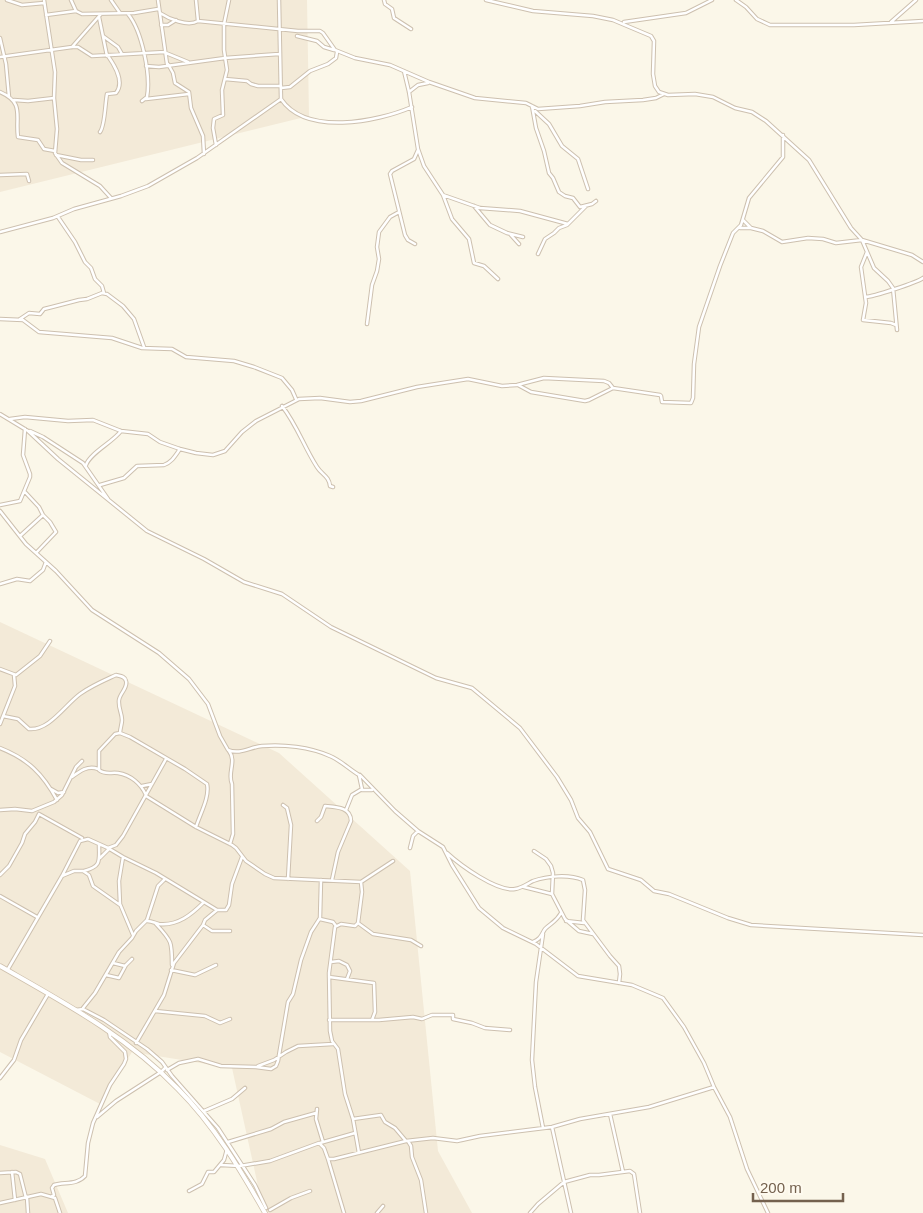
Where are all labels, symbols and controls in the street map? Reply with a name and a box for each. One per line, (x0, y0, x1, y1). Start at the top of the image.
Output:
scale bar (753, 1170, 843, 1202)
text: 200 m (760, 1179, 802, 1196)

